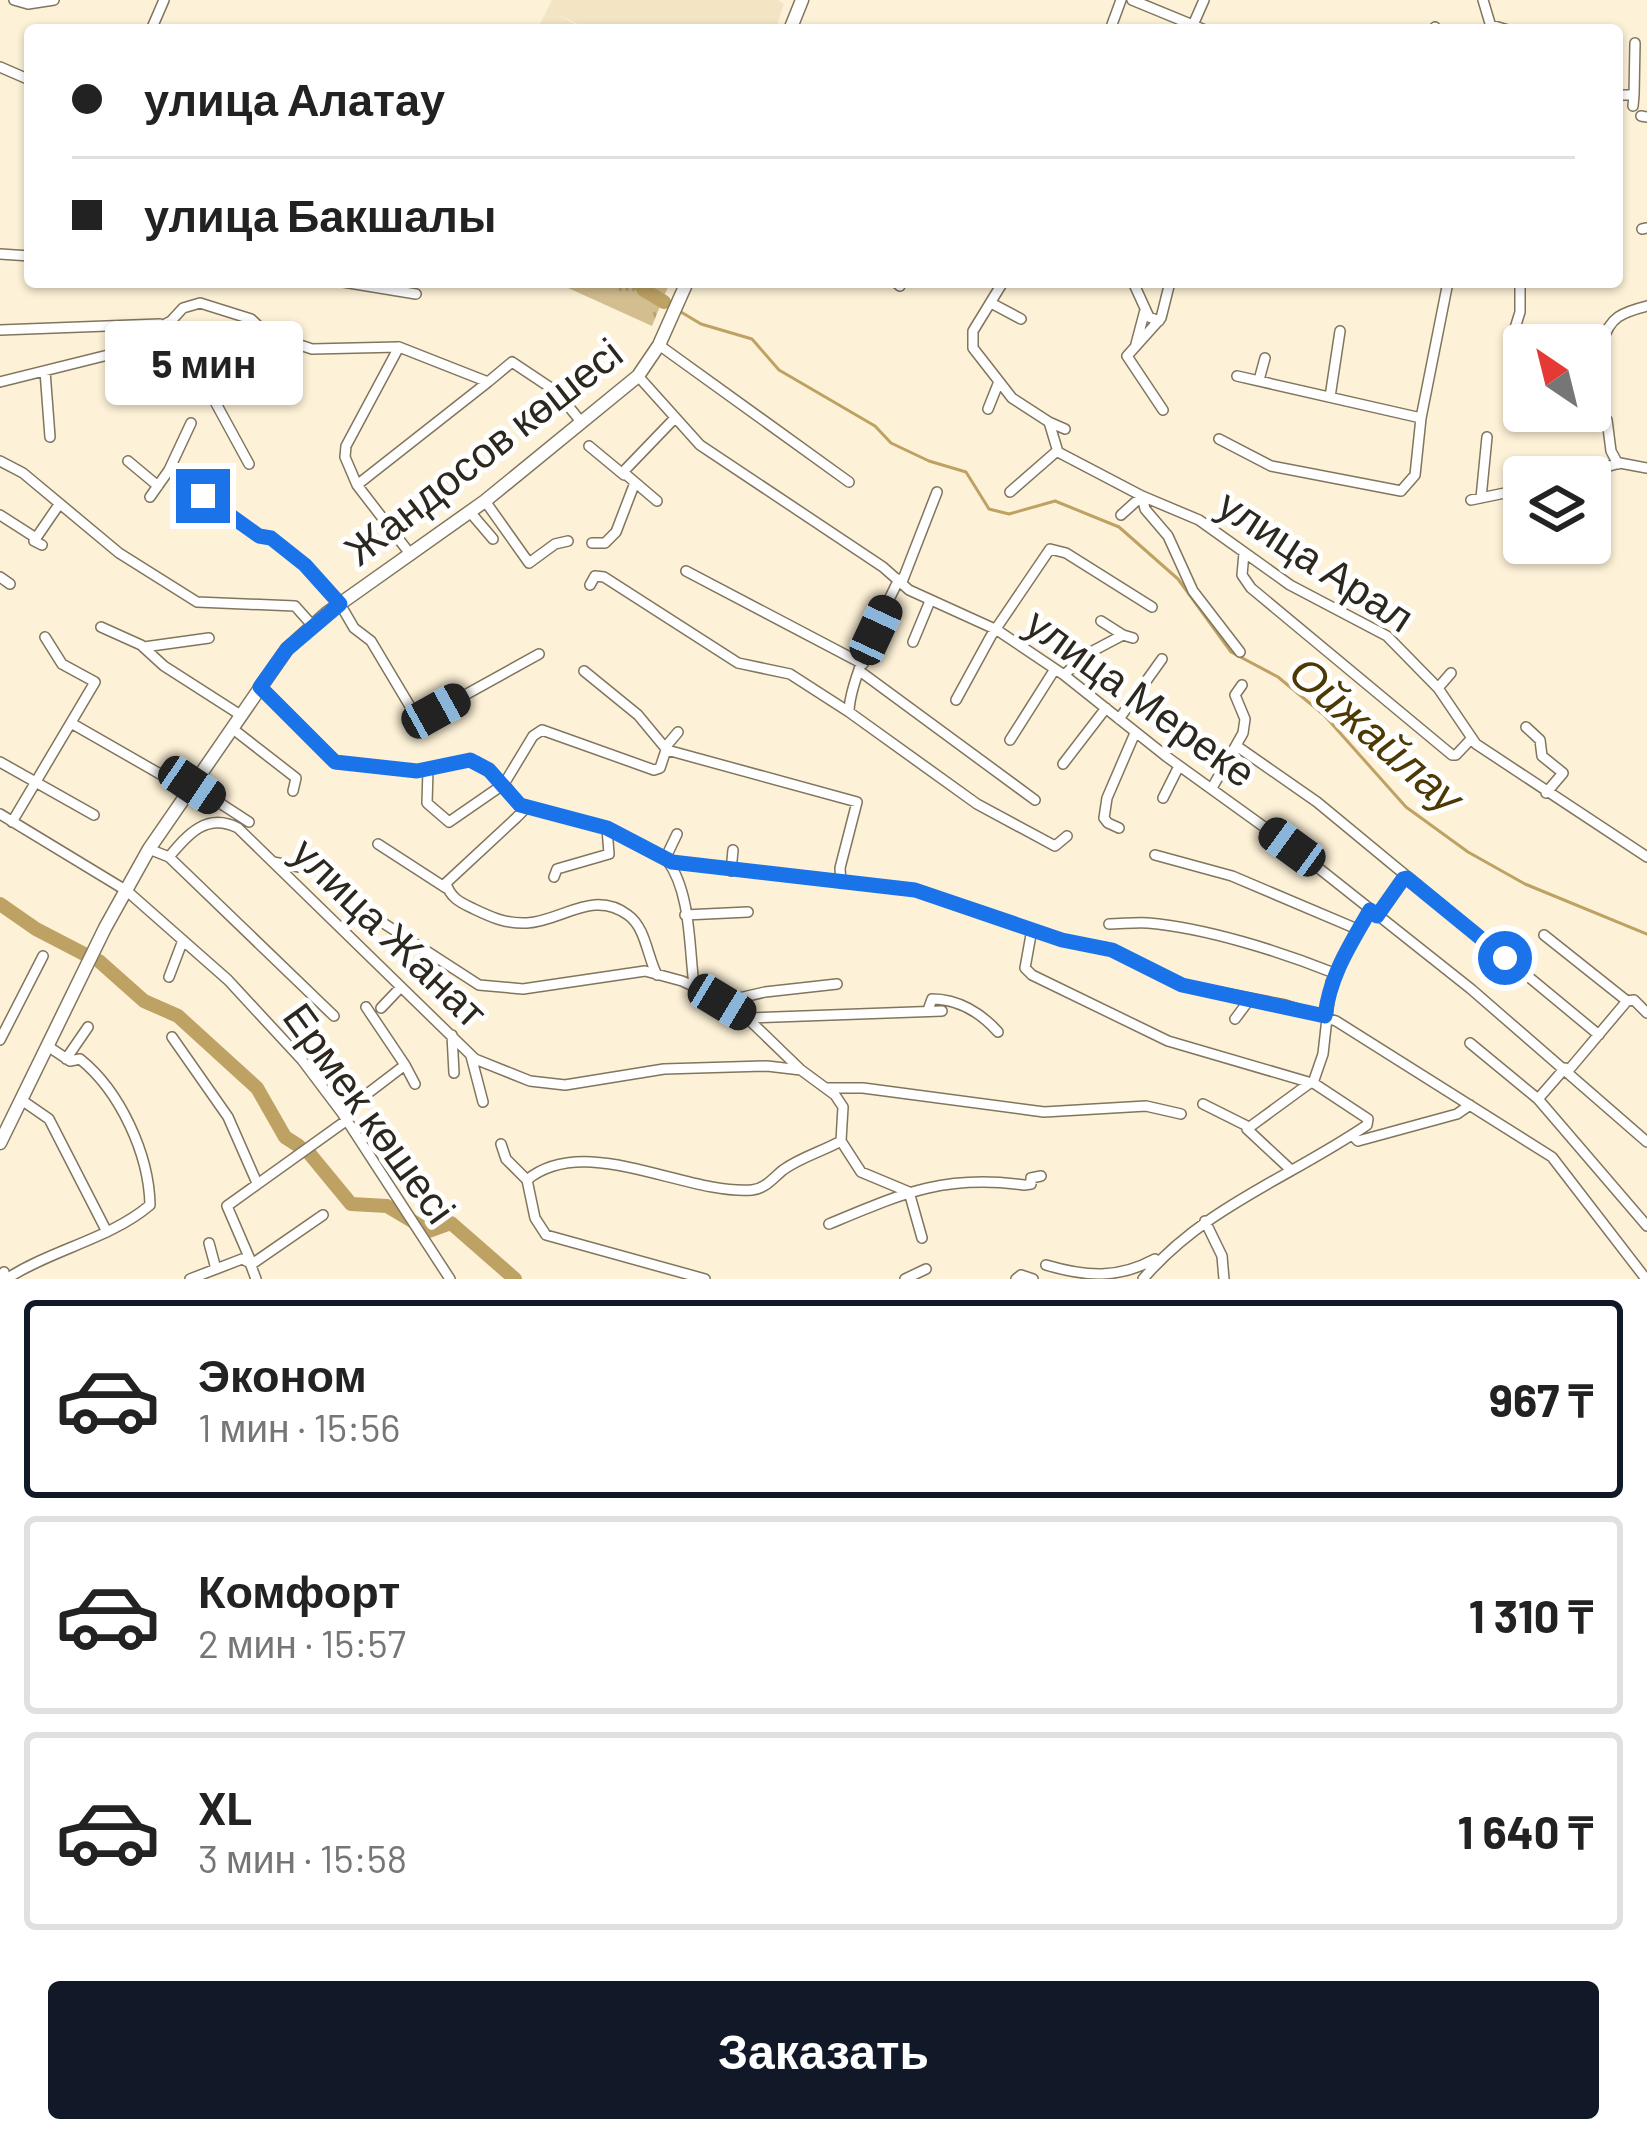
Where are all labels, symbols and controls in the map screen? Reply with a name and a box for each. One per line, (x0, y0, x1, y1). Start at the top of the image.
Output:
text: улица Алатау (144, 71, 445, 125)
text: улица Бакшалы (144, 187, 496, 241)
callout: 5 мин (104, 322, 302, 406)
north arrow (1503, 324, 1611, 432)
map controls (1503, 324, 1611, 564)
street label: Жандосов көшесі (333, 326, 631, 575)
text: 5 мин (151, 339, 257, 386)
button: layers (1503, 456, 1611, 564)
route end (176, 469, 230, 523)
street label: улица Арал (1209, 477, 1424, 642)
car (844, 590, 908, 670)
street label: улица Мереке (1017, 596, 1267, 797)
water label: Ойжайлау (1280, 643, 1478, 825)
car (396, 678, 476, 744)
car (152, 750, 232, 820)
car (1252, 811, 1332, 883)
street label: улица Жанат (283, 826, 499, 1037)
route start (1478, 931, 1532, 985)
car (682, 968, 762, 1036)
street label: Ермек көшесі (274, 992, 467, 1232)
icon: car (54, 1345, 162, 1453)
text: Эконом (198, 1347, 367, 1401)
text: 967 ₸ (1489, 1372, 1593, 1426)
text: 1 мин · 15:56 (198, 1403, 400, 1450)
icon: car (54, 1561, 162, 1669)
text: Комфорт (198, 1563, 400, 1617)
text: 1 310 ₸ (1469, 1588, 1593, 1642)
text: 2 мин · 15:57 (198, 1619, 406, 1666)
icon: car (54, 1777, 162, 1885)
text: XL (198, 1780, 252, 1834)
text: 1 640 ₸ (1457, 1804, 1593, 1858)
text: 3 мин · 15:58 (198, 1834, 407, 1881)
button: Заказать (48, 1981, 1599, 2119)

